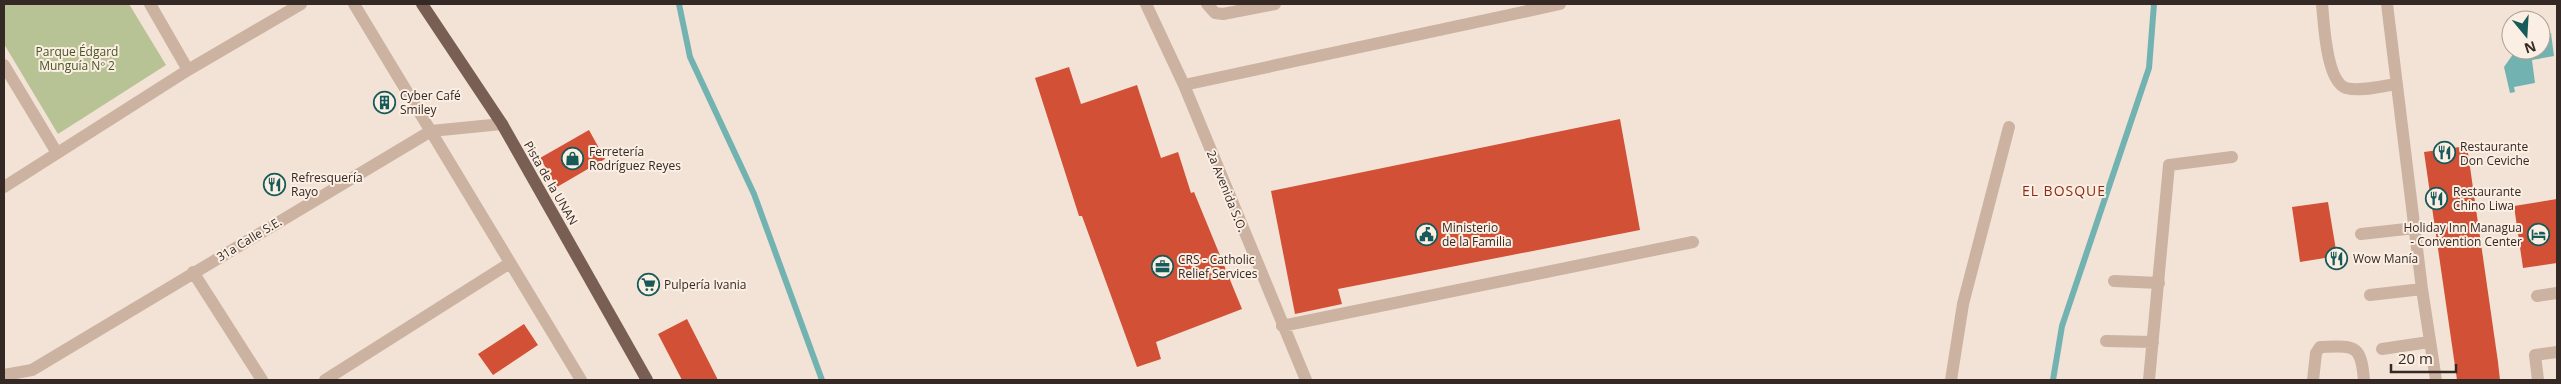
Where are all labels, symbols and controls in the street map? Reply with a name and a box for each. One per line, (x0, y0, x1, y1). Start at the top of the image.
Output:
north arrow (2501, 10, 2551, 60)
text: N (2522, 37, 2539, 59)
park label: Parque Édgard Munguía Nº 2 (36, 43, 118, 74)
place label: Cyber Café Smiley (400, 87, 461, 118)
building icon: Cyber Café Smiley (372, 90, 396, 114)
street label: Pista de la UNAN (520, 138, 582, 228)
place label: Restaurante Don Ceviche (2460, 138, 2530, 169)
restaurant icon: Restaurante Don Ceviche (2432, 141, 2456, 165)
place label: Ferretería Rodríguez Reyes (589, 143, 681, 174)
shop icon: Ferretería Rodríguez Reyes (561, 146, 585, 170)
street label: 2a Avenida S.O. (1203, 148, 1251, 234)
place label: Refresquería Rayo (291, 169, 363, 200)
restaurant icon: Refresquería Rayo (263, 172, 287, 196)
district label: EL BOSQUE (2022, 181, 2106, 200)
place label: Restaurante Chino Liwa (2453, 183, 2521, 214)
restaurant icon: Restaurante Chino Liwa (2425, 186, 2449, 210)
street label: 31a Calle S.E. (213, 213, 285, 265)
place label: Ministerio de la Familia (1442, 219, 1512, 250)
place label: Holiday Inn Managua - Convention Center (2404, 219, 2522, 250)
public building icon: Ministerio de la Familia (1414, 222, 1438, 246)
hotel icon: Holiday Inn Managua - Convention Center (2526, 222, 2550, 246)
restaurant icon: Wow Manía (2325, 246, 2349, 270)
place label: Wow Manía (2353, 250, 2418, 267)
place label: CRS - Catholic Relief Services (1178, 251, 1258, 282)
office icon: CRS - Catholic Relief Services (1150, 254, 1174, 278)
supermarket icon: Pulpería Ivania (636, 272, 660, 296)
place label: Pulpería Ivania (664, 276, 746, 293)
scale bar (2391, 342, 2456, 374)
text: 20 m (2398, 348, 2433, 368)

